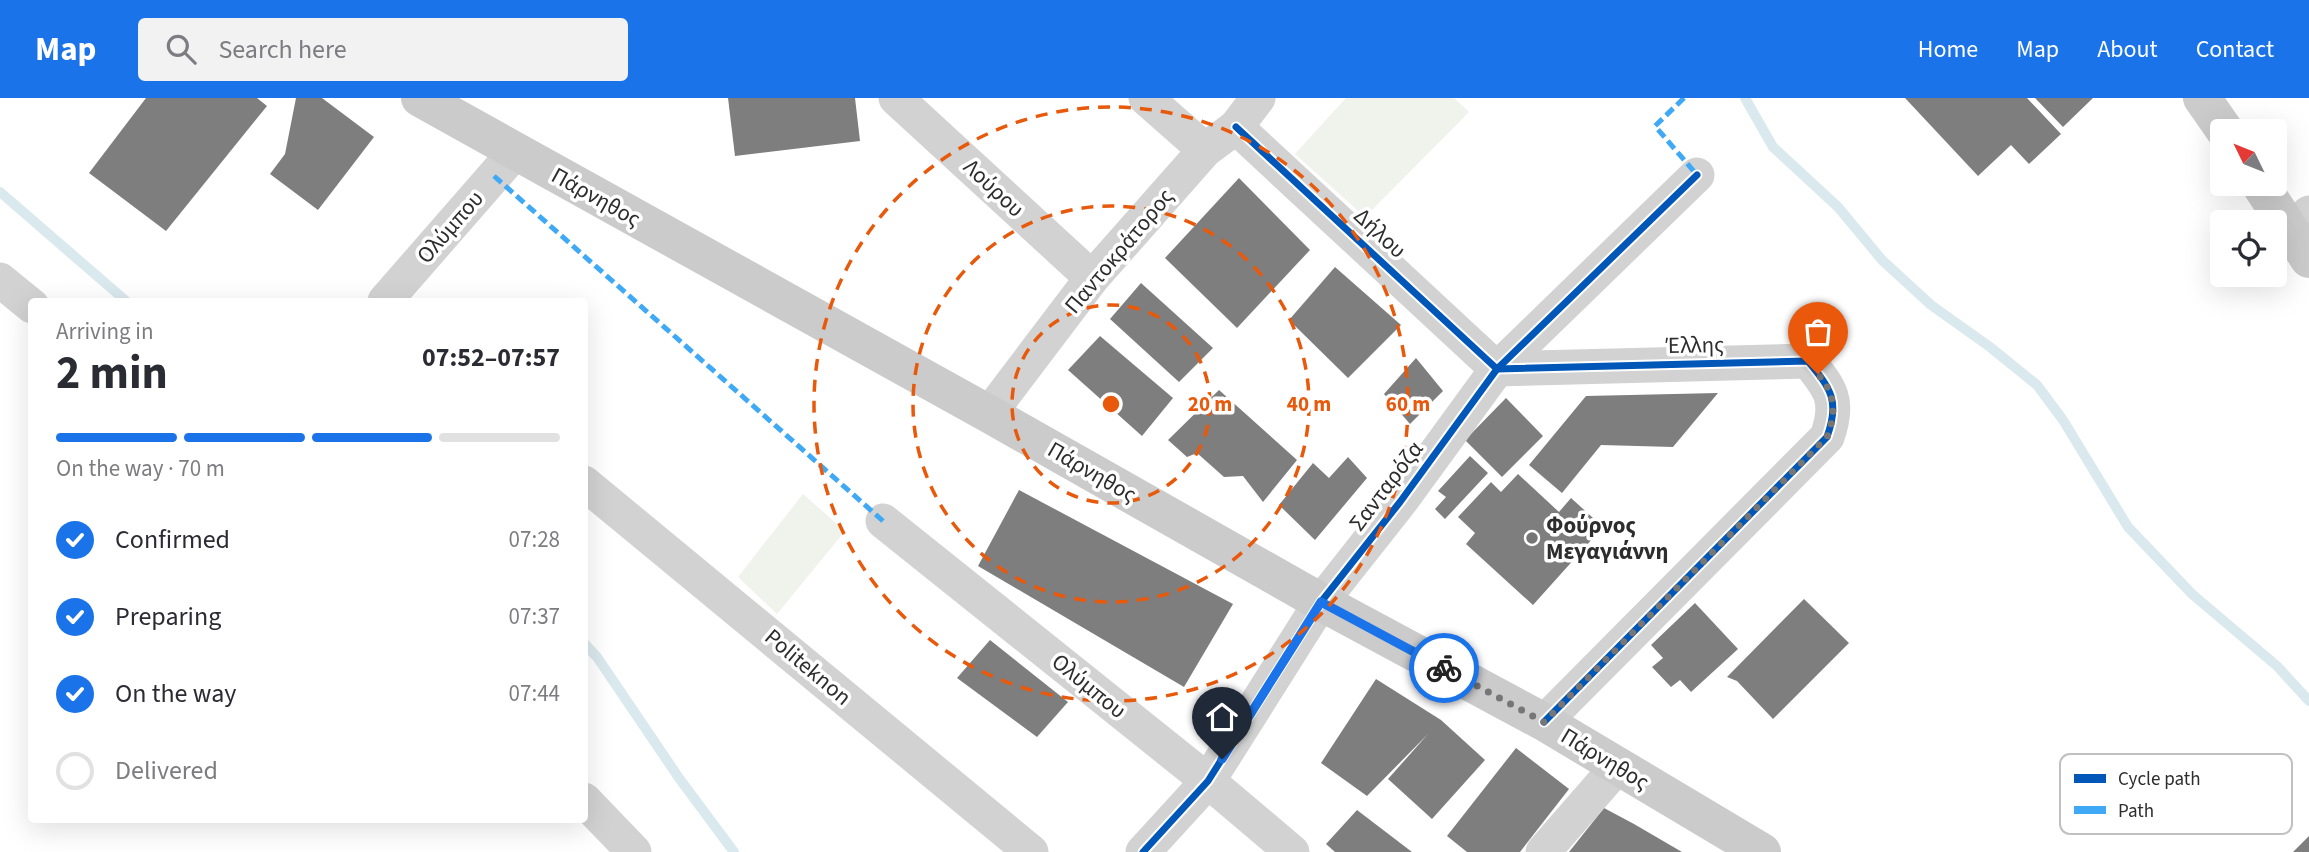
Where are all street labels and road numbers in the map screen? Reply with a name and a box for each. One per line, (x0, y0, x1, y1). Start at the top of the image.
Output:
street label: Λούρου (956, 151, 1032, 225)
street label: Πάρνηθος (545, 159, 647, 235)
street label: Παντοκράτορος (1057, 181, 1181, 321)
street label: Ολύμπου (409, 183, 491, 271)
street label: Δήλου (1346, 200, 1414, 266)
street label: Έλλης (1665, 328, 1724, 362)
street label: Πάρνηθος (1042, 433, 1143, 511)
street label: Σανταρόζα (1341, 434, 1431, 538)
street label: Politeknon (757, 621, 859, 713)
street label: Ολύμπου (1045, 646, 1133, 726)
street label: Πάρνηθος (1555, 720, 1655, 798)

